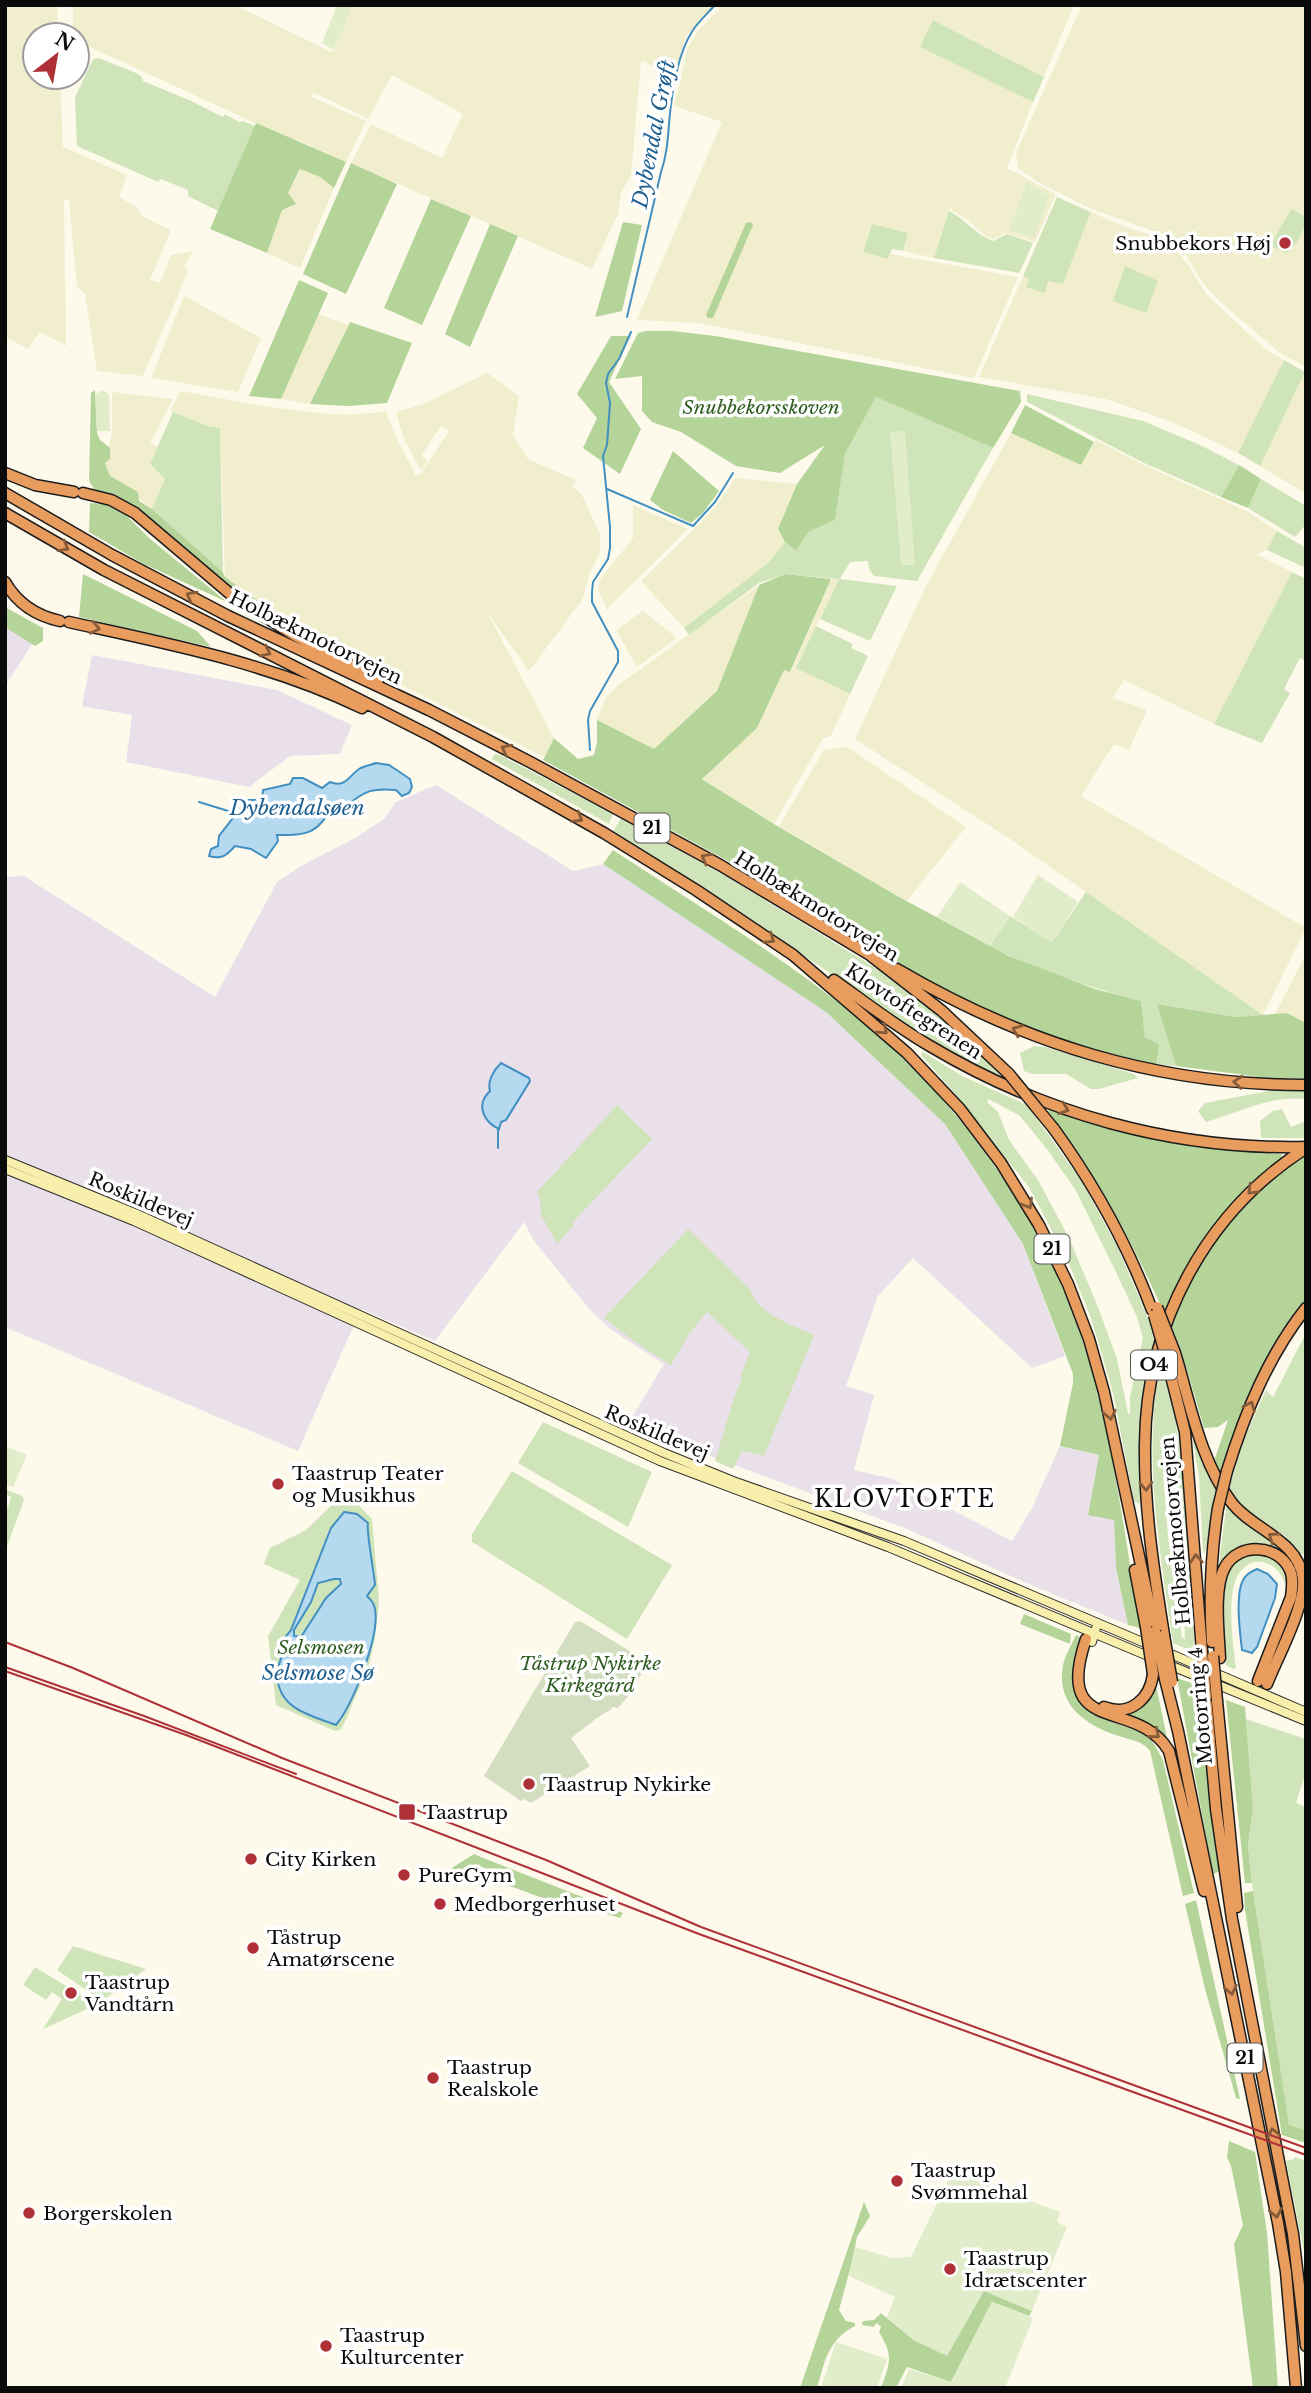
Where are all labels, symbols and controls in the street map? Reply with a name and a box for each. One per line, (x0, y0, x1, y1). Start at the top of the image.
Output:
north arrow (21, 21, 91, 91)
text: N (51, 27, 78, 56)
water label: Dybendal Grøft (627, 57, 681, 211)
place label: Snubbekors Høj (1115, 232, 1271, 255)
marker: Snubbekors Høj (1277, 235, 1293, 251)
park label: Snubbekorsskoven (682, 396, 840, 419)
one-way arrow (57, 539, 69, 552)
street label: Holbækmotorvejen (226, 586, 406, 689)
one-way arrow (185, 591, 198, 604)
one-way arrow (89, 620, 101, 634)
one-way arrow (259, 644, 271, 658)
one-way arrow (501, 744, 513, 758)
water label: Dybendalsøen (228, 795, 365, 821)
one-way arrow (570, 810, 583, 823)
road number: 21 (634, 814, 670, 842)
street label: Holbækmotorvejen (730, 847, 903, 966)
one-way arrow (701, 853, 713, 866)
one-way arrow (762, 931, 775, 943)
street label: Klovtoftegrenen (841, 959, 986, 1064)
one-way arrow (874, 1022, 887, 1034)
one-way arrow (1012, 1024, 1024, 1038)
one-way arrow (1232, 1075, 1243, 1090)
one-way arrow (1057, 1101, 1070, 1115)
street label: Roskildevej (85, 1167, 197, 1232)
one-way arrow (1247, 1181, 1260, 1194)
one-way arrow (1019, 1197, 1032, 1210)
road number: 21 (1034, 1234, 1070, 1264)
road number: O4 (1131, 1350, 1177, 1380)
street label: Roskildevej (601, 1400, 713, 1465)
one-way arrow (1241, 1401, 1255, 1413)
one-way arrow (1101, 1409, 1116, 1421)
street label: Holbækmotorvejen (1156, 1436, 1195, 1626)
place label: Taastrup Teater og Musikhus (292, 1462, 443, 1507)
marker: Taastrup Teater og Musikhus (270, 1476, 286, 1492)
one-way arrow (1138, 1481, 1153, 1492)
district label: KLOVTOFTE (814, 1485, 996, 1513)
one-way arrow (1268, 1533, 1281, 1545)
one-way arrow (1189, 1553, 1204, 1564)
park label: Selsmosen (277, 1636, 365, 1659)
street label: Motorring 4 (1184, 1646, 1217, 1766)
park label: Tåstrup Nykirke Kirkegård (519, 1652, 661, 1697)
water label: Selsmose Sø (262, 1660, 375, 1686)
one-way arrow (1146, 1726, 1159, 1738)
place label: Taastrup Nykirke (543, 1773, 711, 1796)
marker: Taastrup Nykirke (521, 1776, 537, 1792)
place label: Taastrup (423, 1801, 508, 1824)
marker: Taastrup (397, 1802, 417, 1822)
place label: City Kirken (265, 1848, 376, 1871)
marker: City Kirken (243, 1851, 259, 1867)
place label: PureGym (418, 1864, 512, 1887)
marker: PureGym (396, 1867, 412, 1883)
place label: Medborgerhuset (454, 1893, 616, 1916)
marker: Medborgerhuset (432, 1896, 448, 1912)
place label: Tåstrup Amatørscene (266, 1926, 395, 1971)
marker: Tåstrup Amatørscene (245, 1940, 261, 1956)
place label: Taastrup Vandtårn (84, 1971, 174, 2016)
one-way arrow (1223, 1984, 1238, 1996)
marker: Taastrup Vandtårn (63, 1985, 79, 2001)
road number: 21 (1228, 2044, 1262, 2072)
place label: Taastrup Realskole (447, 2056, 539, 2101)
marker: Taastrup Realskole (425, 2070, 441, 2086)
one-way arrow (1267, 2127, 1281, 2139)
place label: Taastrup Svømmehal (911, 2159, 1028, 2204)
marker: Taastrup Svømmehal (889, 2173, 905, 2189)
place label: Borgerskolen (43, 2202, 173, 2225)
marker: Borgerskolen (21, 2205, 37, 2221)
one-way arrow (1268, 2207, 1283, 2219)
place label: Taastrup Idrætscenter (964, 2247, 1087, 2292)
marker: Taastrup Idrætscenter (942, 2261, 958, 2277)
place label: Taastrup Kulturcenter (340, 2324, 464, 2369)
marker: Taastrup Kulturcenter (318, 2338, 334, 2354)

